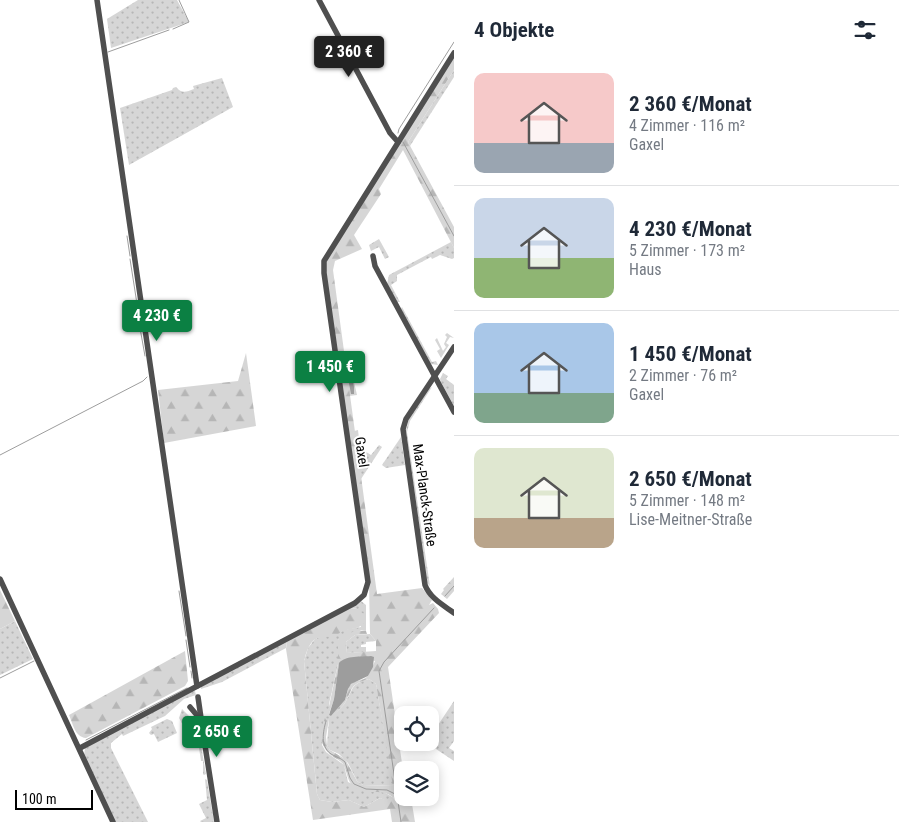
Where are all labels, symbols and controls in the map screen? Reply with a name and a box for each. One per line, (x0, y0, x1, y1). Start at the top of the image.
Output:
icon: filters (851, 16, 879, 44)
text: 4 Objekte (474, 18, 554, 42)
pin: 2 360 € (303, 36, 395, 78)
text: 2 360 € (325, 42, 373, 61)
text: 2 360 €/Monat (629, 92, 752, 116)
icon: home (514, 93, 574, 153)
text: 4 Zimmer · 116 m² (629, 116, 745, 135)
text: Gaxel (629, 135, 664, 154)
text: 4 230 €/Monat (629, 217, 752, 241)
icon: home (514, 218, 574, 278)
text: 5 Zimmer · 173 m² (629, 241, 745, 260)
text: Haus (629, 260, 662, 279)
pin: 4 230 € (111, 300, 203, 342)
text: 4 230 € (133, 306, 181, 325)
text: 1 450 €/Monat (629, 342, 752, 366)
icon: home (514, 343, 574, 403)
pin: 1 450 € (284, 350, 376, 393)
text: 1 450 € (306, 357, 354, 376)
text: 2 Zimmer · 76 m² (629, 366, 737, 385)
text: Gaxel (629, 385, 664, 404)
street label: Gaxel (352, 436, 372, 468)
street label: Max-Planck-Straße (410, 443, 440, 548)
text: 2 650 €/Monat (629, 467, 752, 491)
icon: home (514, 468, 574, 528)
text: 5 Zimmer · 148 m² (629, 491, 745, 510)
text: Lise-Meitner-Straße (629, 510, 752, 529)
map controls (394, 706, 439, 806)
button: locate (394, 706, 439, 751)
pin: 2 650 € (171, 716, 263, 758)
text: 2 650 € (193, 722, 241, 741)
button: layers (394, 761, 439, 806)
scale bar (15, 787, 92, 810)
text: 100 m (22, 791, 57, 807)

